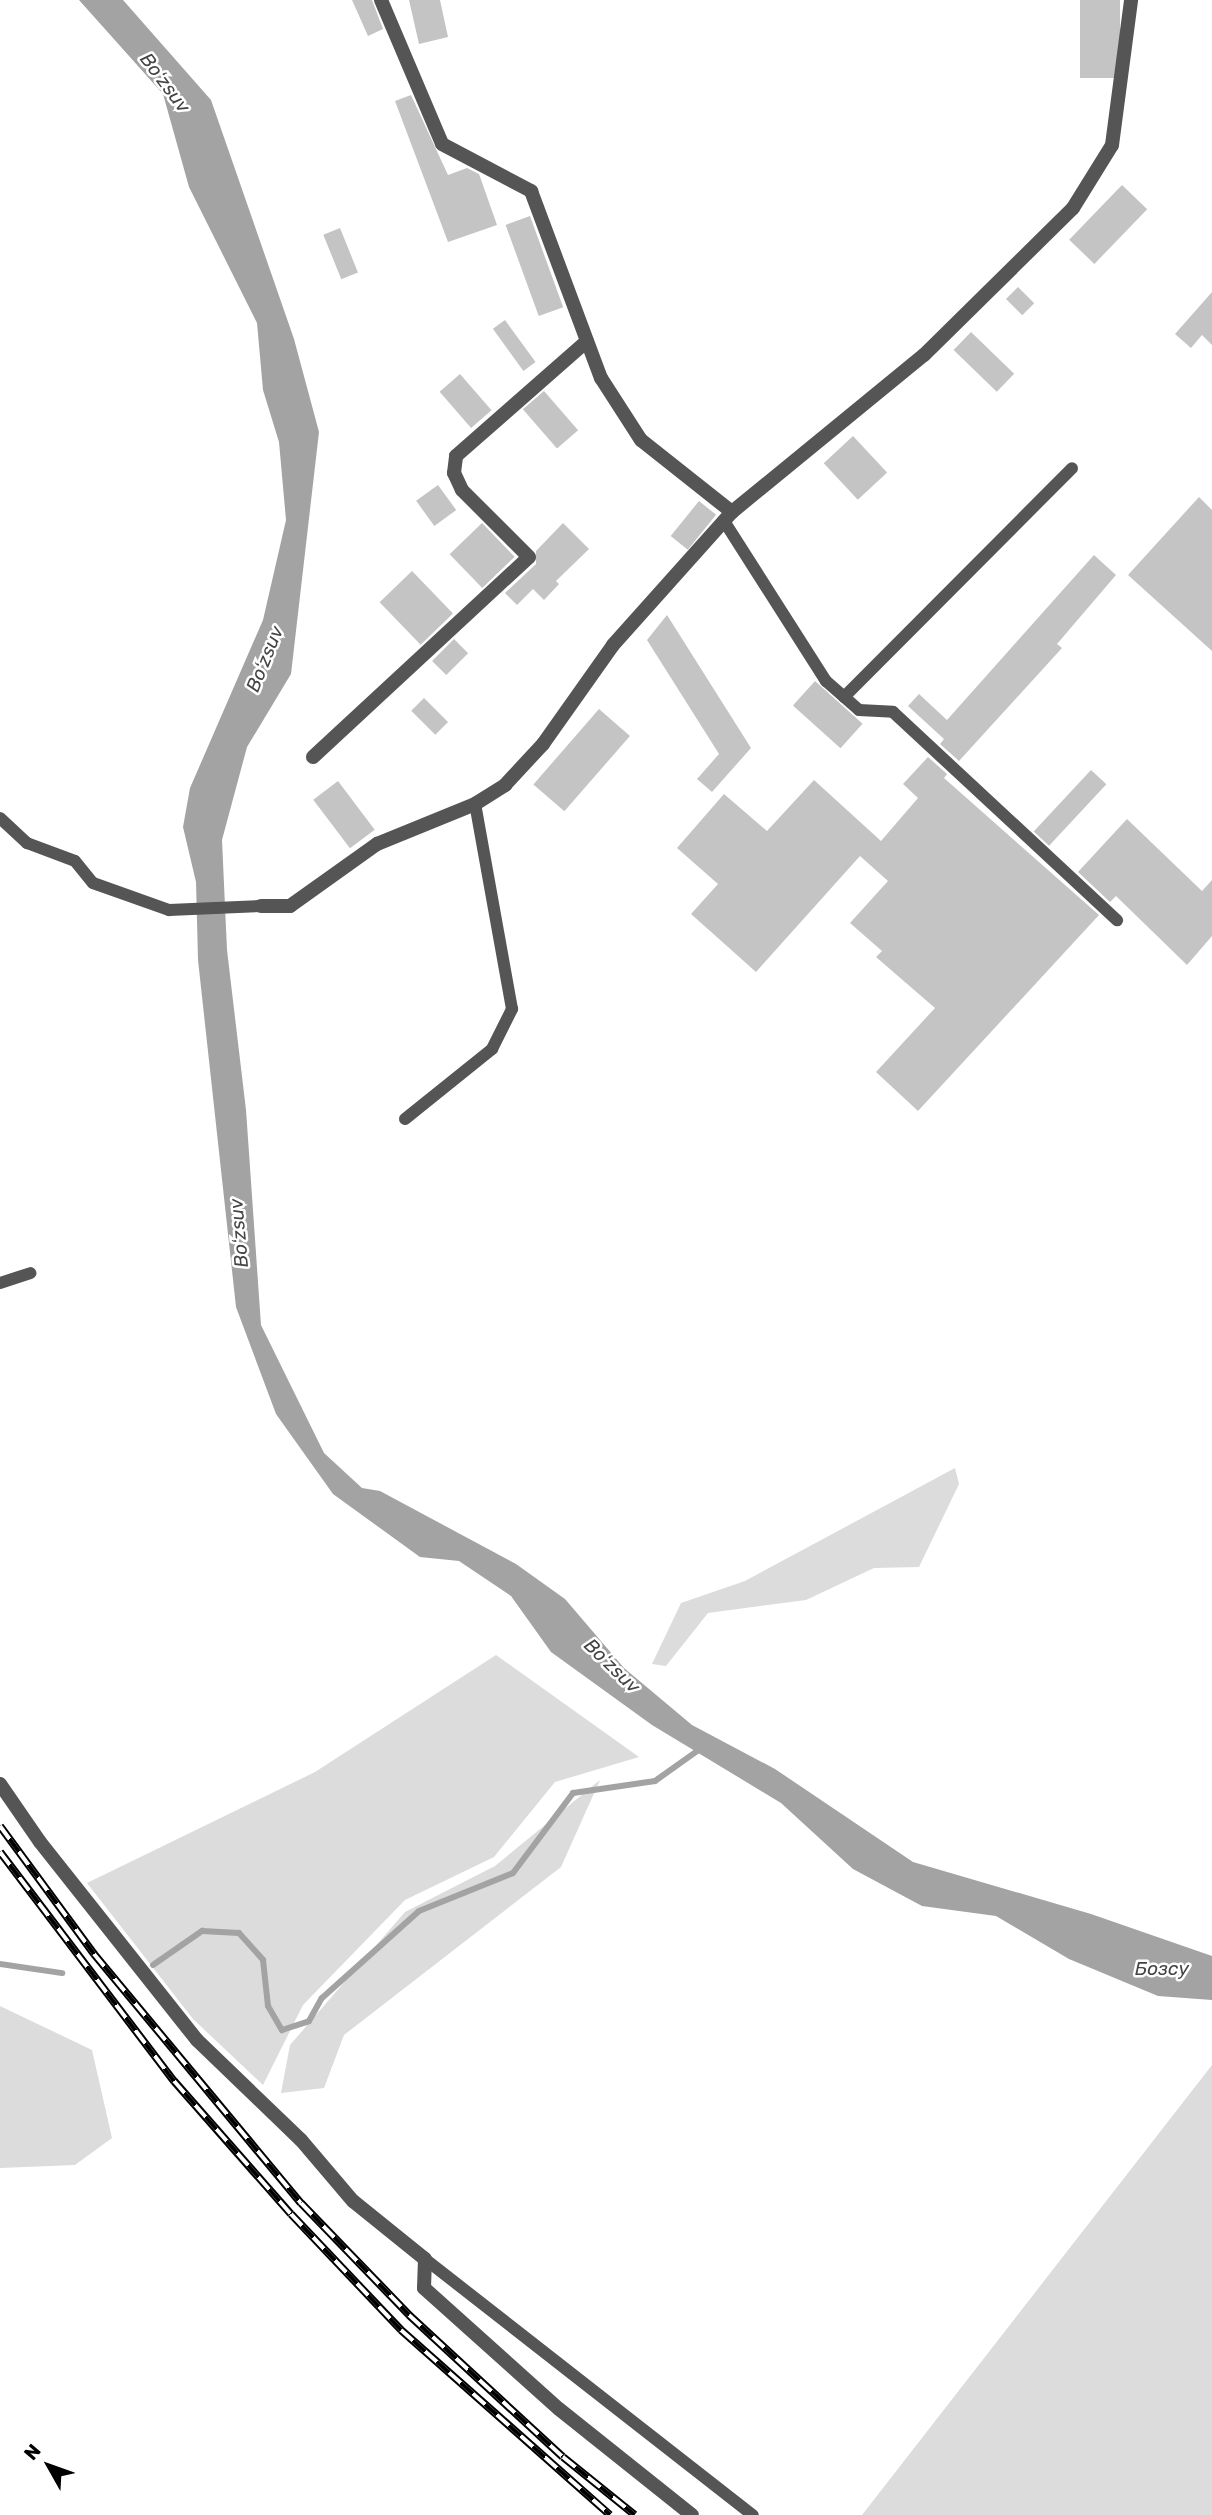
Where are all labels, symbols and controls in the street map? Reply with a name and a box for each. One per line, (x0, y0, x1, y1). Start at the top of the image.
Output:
water label: Boʻzsuv (135, 49, 195, 117)
water label: Boʻzsuv (241, 623, 289, 695)
water label: Boʻzsuv (225, 1198, 253, 1268)
water label: Boʻzsuv (579, 1634, 645, 1698)
water label: Бозсу (1135, 1958, 1189, 1980)
north arrow (14, 2431, 84, 2501)
text: N (19, 2440, 46, 2465)

